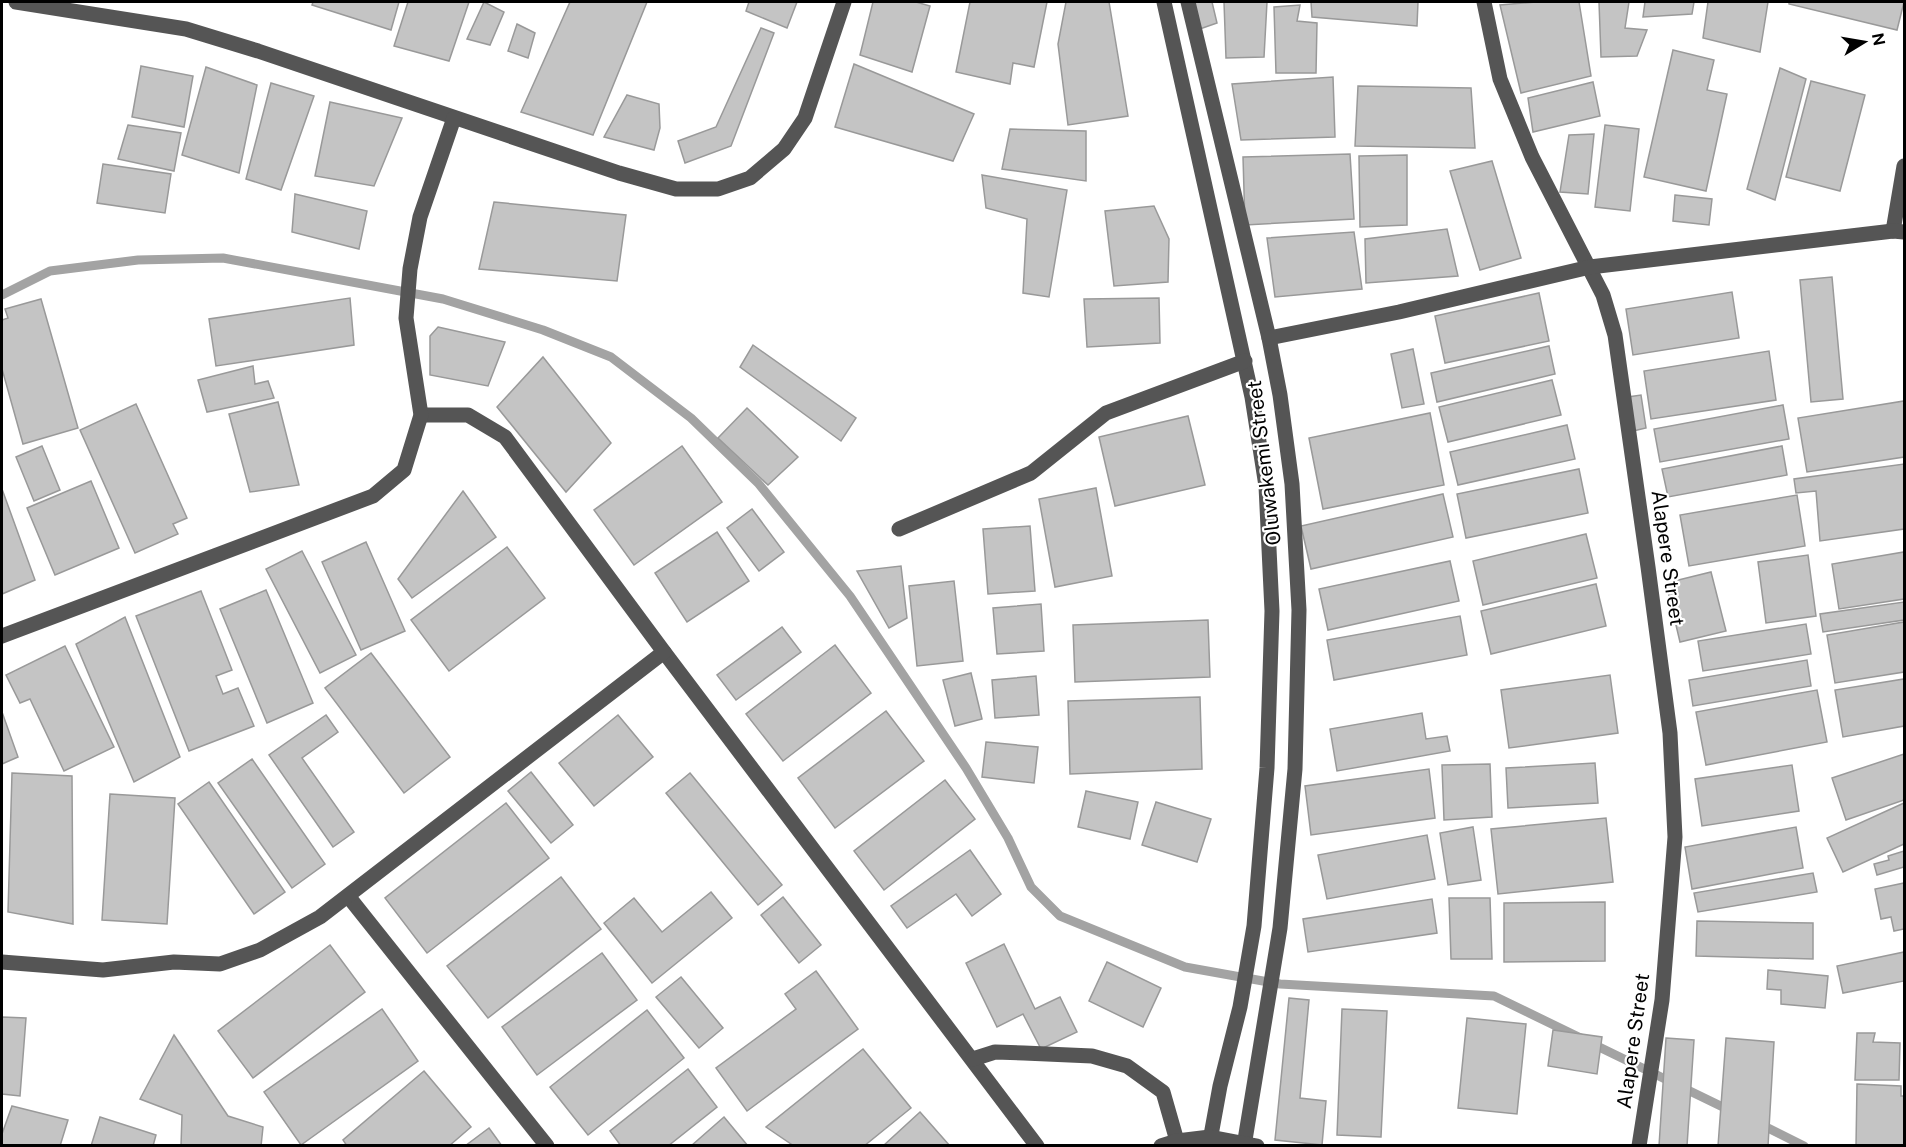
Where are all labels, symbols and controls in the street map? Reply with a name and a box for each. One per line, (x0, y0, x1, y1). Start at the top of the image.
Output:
north arrow (1834, 12, 1894, 72)
text: N (1868, 31, 1889, 47)
street label: Oluwakemi Street (1242, 379, 1286, 547)
street label: Alapere Street (1647, 489, 1689, 627)
street label: Alapere Street (1612, 972, 1654, 1110)

